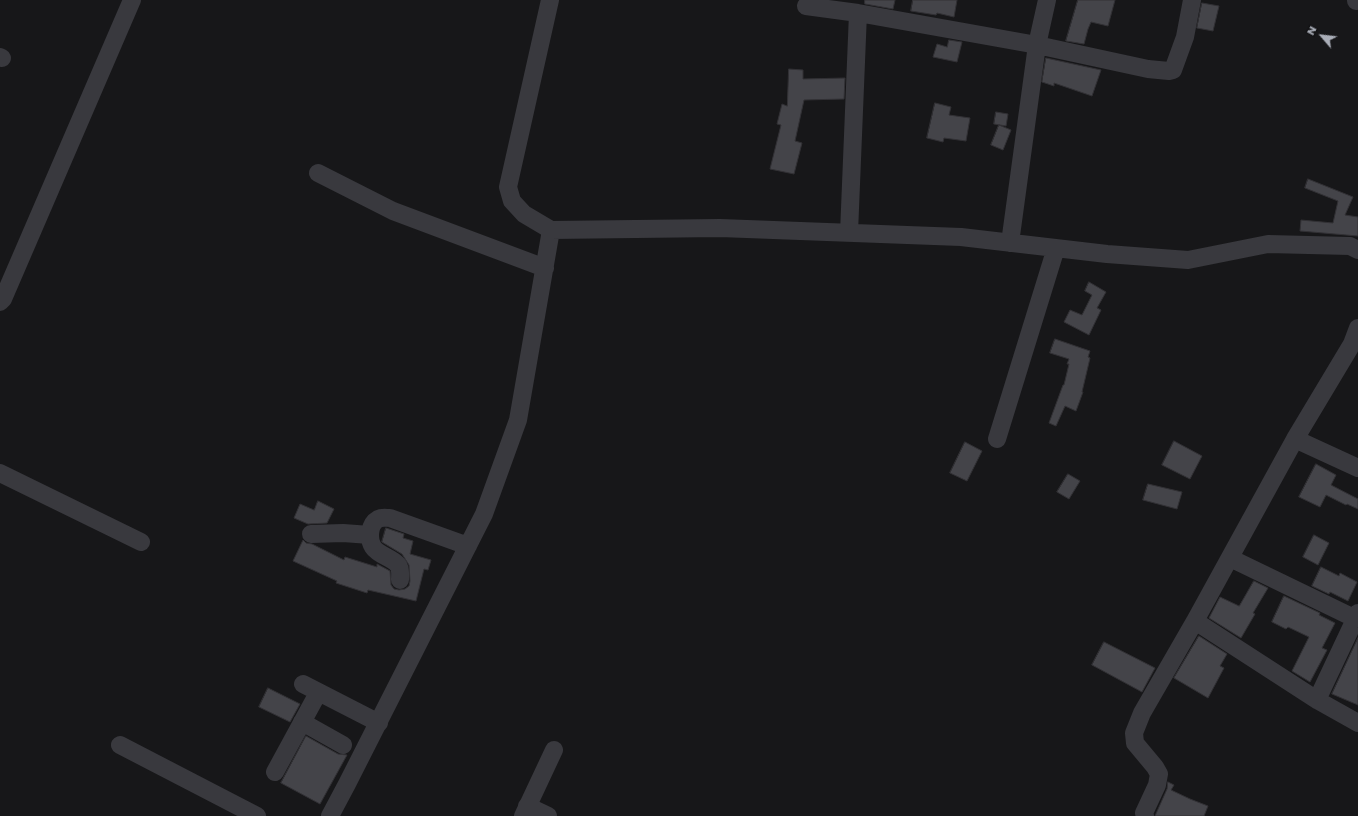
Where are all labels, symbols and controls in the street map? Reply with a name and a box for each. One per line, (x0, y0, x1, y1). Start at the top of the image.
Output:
north arrow (1302, 16, 1342, 56)
text: N (1302, 23, 1320, 38)

